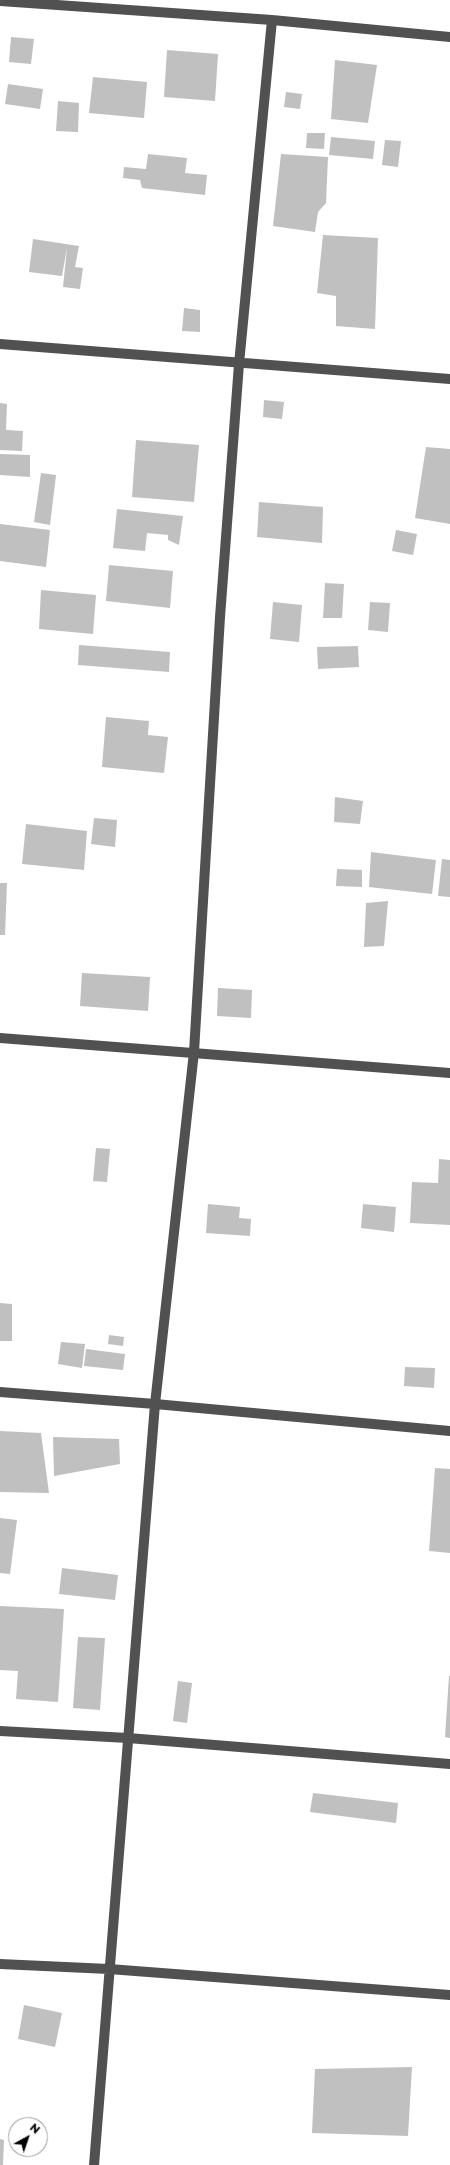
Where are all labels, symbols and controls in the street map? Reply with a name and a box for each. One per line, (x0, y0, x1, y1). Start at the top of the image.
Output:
north arrow (8, 2117, 48, 2157)
text: N (27, 2120, 43, 2137)

